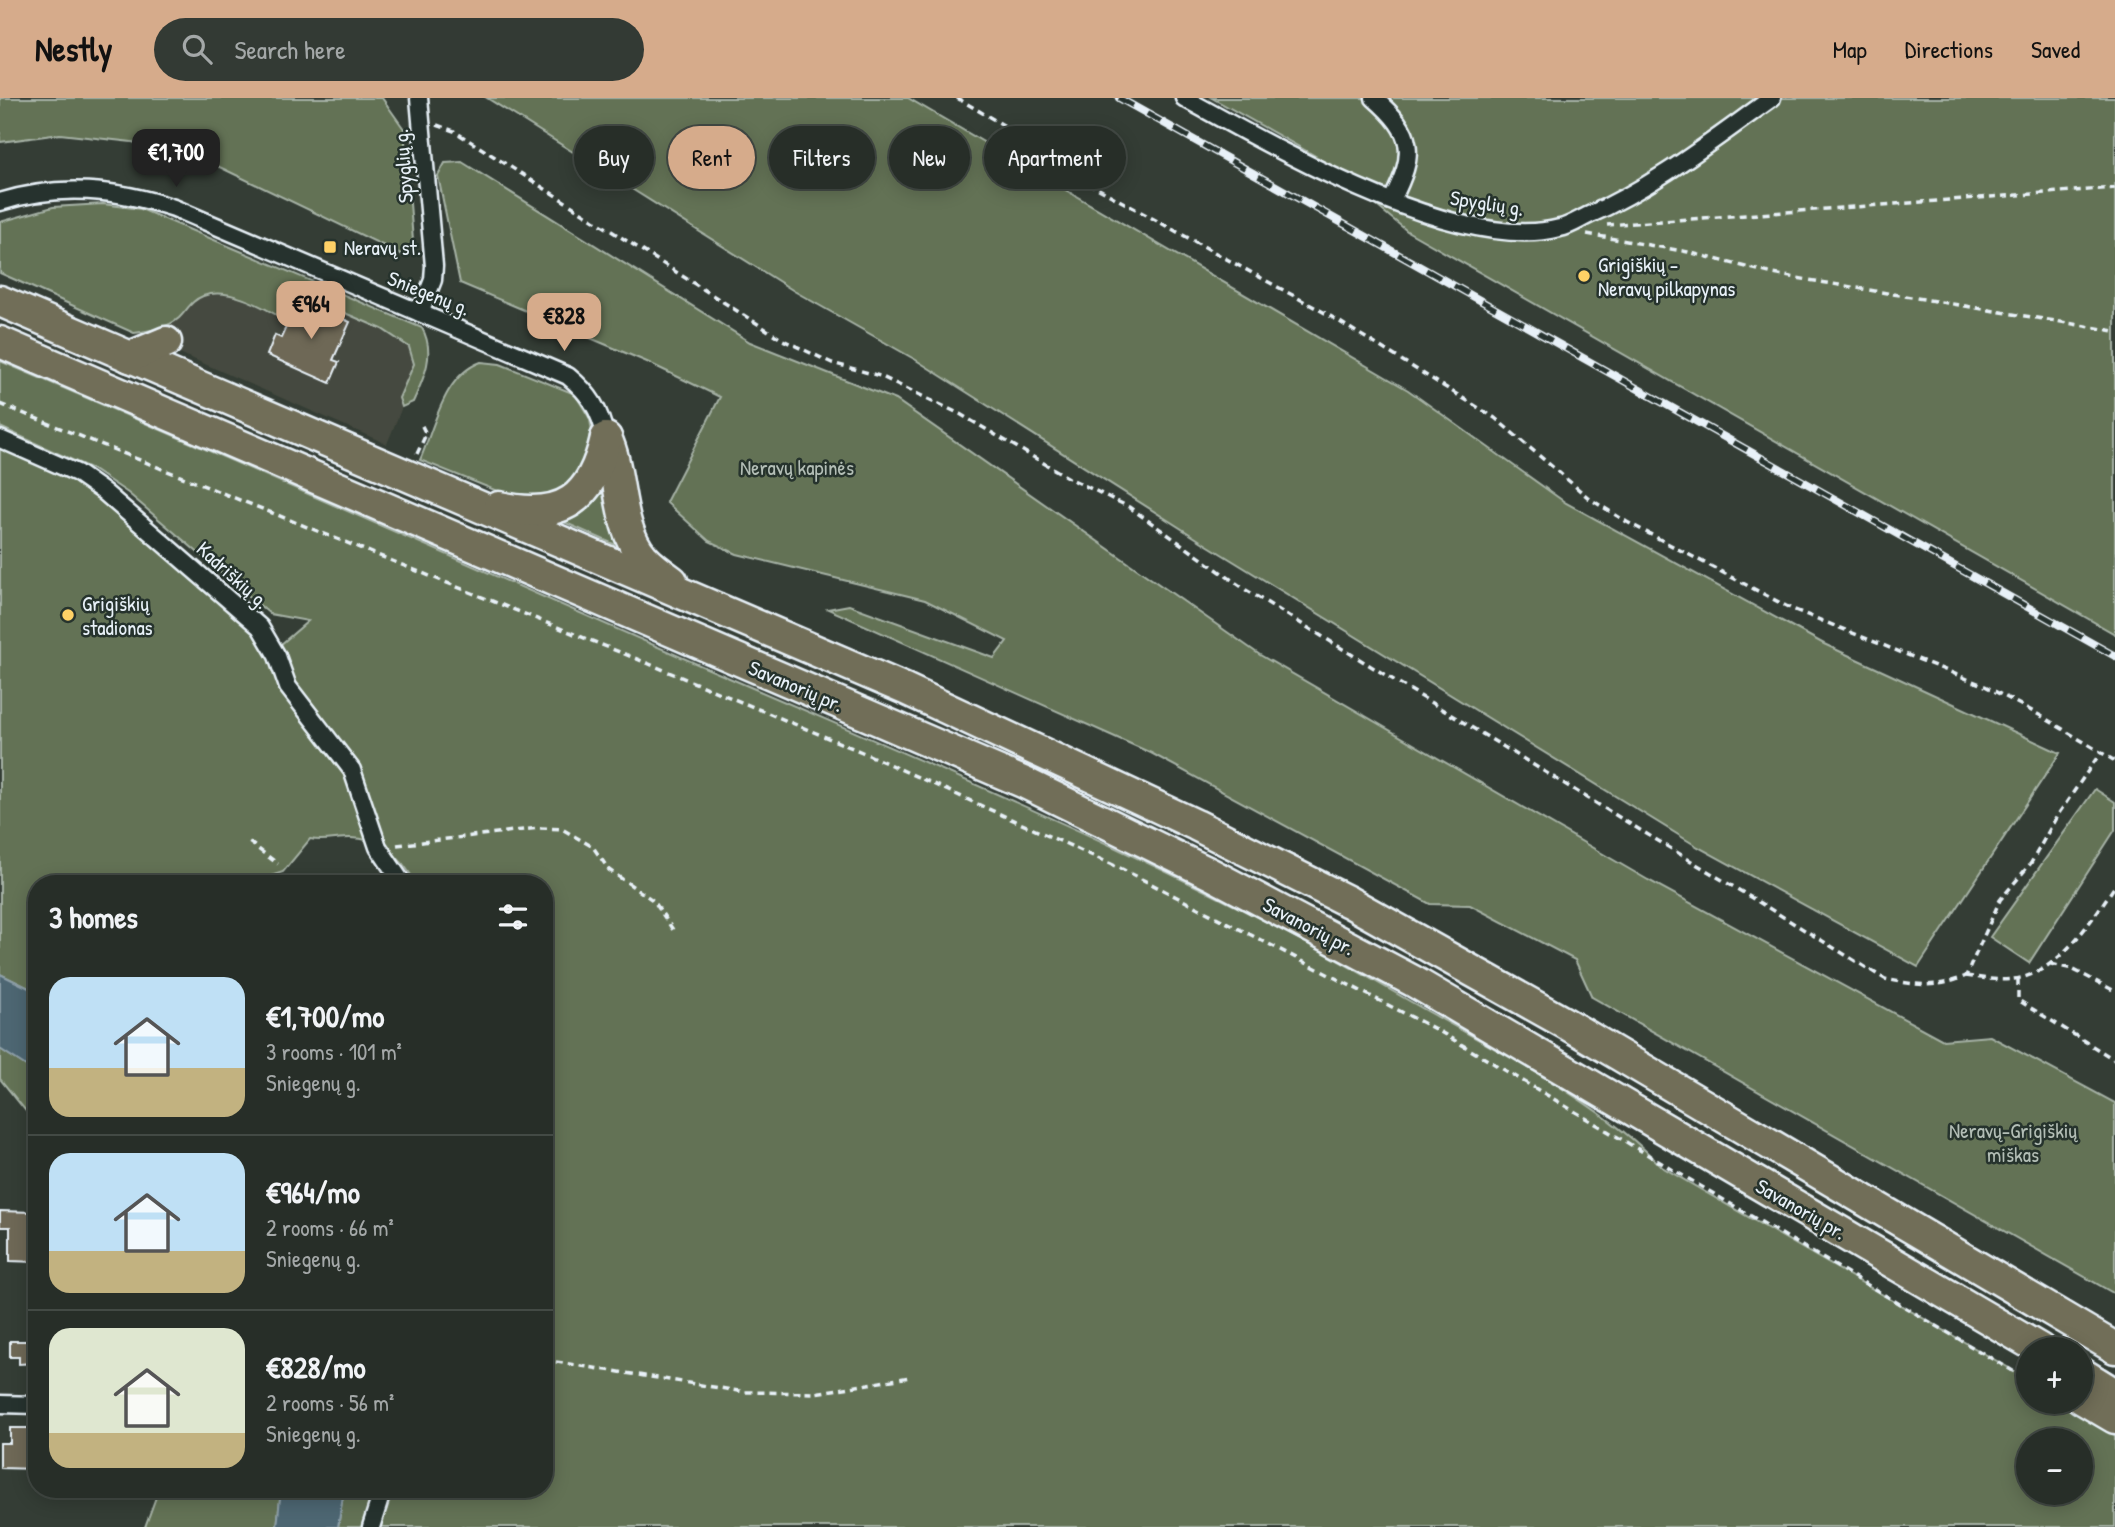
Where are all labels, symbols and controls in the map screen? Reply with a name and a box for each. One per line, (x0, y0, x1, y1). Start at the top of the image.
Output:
search box (154, 18, 644, 81)
text: Nestly (35, 27, 112, 71)
icon: search (178, 30, 216, 68)
text: Search here (234, 32, 346, 67)
text: Map (1833, 33, 1867, 65)
text: Directions (1905, 33, 1993, 65)
text: Saved (2031, 33, 2080, 65)
chip: Buy (574, 126, 654, 189)
chip: Rent (668, 126, 755, 189)
chip: Filters (769, 126, 875, 189)
chip: New (889, 126, 970, 189)
chip: Apartment (984, 126, 1126, 189)
street label: Spyglių g. (386, 128, 420, 204)
pin: €1,700 (119, 130, 233, 189)
text: €1,700 (148, 136, 204, 167)
street label: Spyglių g. (1448, 183, 1526, 223)
place label: Neravų st. (344, 233, 421, 262)
marker: Neravų st. (322, 239, 338, 255)
place label: Grigiškių - Neravų pilkapynas (1598, 250, 1735, 303)
street label: Sniegenų g. (383, 263, 475, 323)
marker: Grigiškių - Neravų pilkapynas (1576, 268, 1592, 284)
pin: €964 (270, 282, 352, 341)
text: €964 (292, 288, 330, 319)
pin: €828 (523, 294, 605, 353)
text: €828 (543, 300, 585, 331)
park label: Neravų kapinės (740, 453, 854, 482)
street label: Kadriškių g. (190, 535, 276, 615)
place label: Grigiškių stadionas (82, 589, 153, 642)
marker: Grigiškių stadionas (60, 607, 76, 623)
street label: Savanorių pr. (744, 653, 848, 719)
street label: Savanorių pr. (1258, 890, 1360, 962)
text: 3 homes (49, 897, 138, 937)
icon: filters (494, 898, 532, 936)
text: €1,700/mo (266, 996, 384, 1036)
icon: home (105, 1005, 189, 1089)
text: 3 rooms · 101 m² (266, 1036, 402, 1067)
text: Sniegenų g. (266, 1067, 361, 1098)
park label: Neravų-Grigiškių miškas (1949, 1116, 2079, 1169)
street label: Savanorių pr. (1750, 1171, 1852, 1247)
text: €964/mo (266, 1172, 360, 1212)
icon: home (105, 1181, 189, 1265)
text: 2 rooms · 66 m² (266, 1212, 394, 1243)
text: Sniegenų g. (266, 1243, 361, 1274)
map controls (2016, 1337, 2093, 1505)
button: + (2016, 1337, 2093, 1414)
text: €828/mo (266, 1347, 366, 1387)
icon: home (105, 1356, 189, 1440)
text: 2 rooms · 56 m² (266, 1387, 394, 1418)
text: Sniegenų g. (266, 1418, 361, 1449)
button: − (2016, 1428, 2093, 1505)

